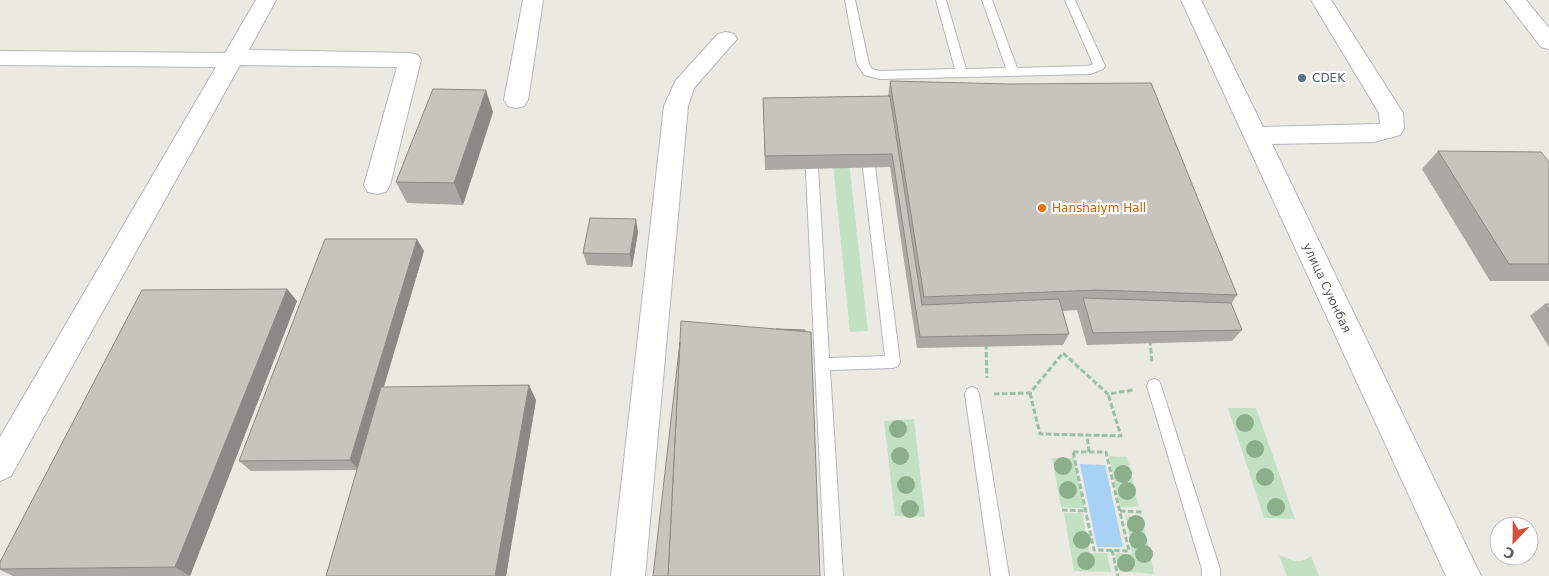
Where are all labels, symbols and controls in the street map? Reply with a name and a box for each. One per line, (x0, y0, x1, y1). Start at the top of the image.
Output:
place label: CDEK (1312, 71, 1346, 85)
marker: CDEK (1296, 72, 1308, 84)
place label: Hanshaiym Hall (1052, 201, 1146, 215)
marker: Hanshaiym Hall (1036, 202, 1048, 214)
street label: улица Суюнбая (1300, 241, 1354, 335)
north arrow (1489, 516, 1539, 566)
text: С (1501, 544, 1517, 562)

